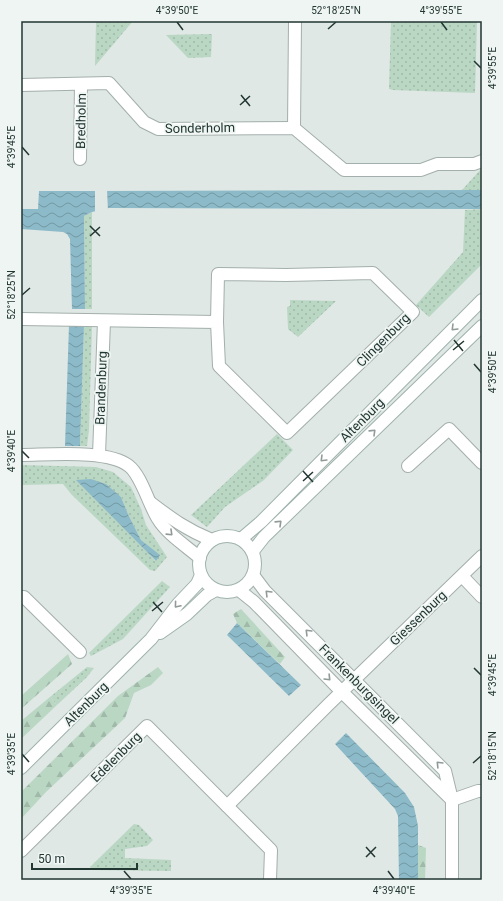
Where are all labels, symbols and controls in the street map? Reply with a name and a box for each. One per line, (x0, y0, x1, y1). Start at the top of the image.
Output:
text: 4°39'50"E (156, 5, 199, 16)
text: 52°18'25"N (311, 5, 361, 16)
text: 4°39'55"E (420, 5, 463, 16)
text: 4°39'55"E (487, 46, 498, 89)
street label: Bredholm (73, 93, 89, 149)
street label: Sonderholm (165, 120, 235, 136)
text: 4°39'45"E (6, 125, 17, 168)
text: 52°18'25"N (6, 270, 17, 320)
street label: Clingenburg (353, 310, 413, 370)
one-way arrow (451, 323, 459, 331)
text: 4°39'50"E (487, 350, 498, 393)
street label: Brandenburg (92, 351, 110, 425)
street label: Altenburg (337, 395, 387, 445)
text: 4°39'40"E (6, 429, 17, 472)
one-way arrow (368, 429, 376, 437)
one-way arrow (320, 455, 328, 462)
one-way arrow (274, 520, 282, 528)
one-way arrow (165, 528, 173, 536)
street label: Giessenburg (387, 587, 449, 649)
one-way arrow (265, 590, 273, 598)
one-way arrow (175, 601, 182, 608)
one-way arrow (305, 630, 313, 637)
street label: Frankenburgsingel (316, 641, 402, 727)
text: 4°39'45"E (487, 653, 498, 696)
one-way arrow (323, 673, 331, 681)
street label: Altenburg (61, 679, 111, 729)
street label: Edelenburg (88, 729, 144, 785)
text: 52°18'15"N (487, 731, 498, 781)
text: 4°39'35"E (6, 732, 17, 775)
one-way arrow (436, 761, 443, 769)
scale bar (32, 845, 137, 871)
text: 50 m (38, 852, 65, 866)
text: 4°39'35"E (110, 885, 153, 896)
text: 4°39'40"E (373, 885, 416, 896)

